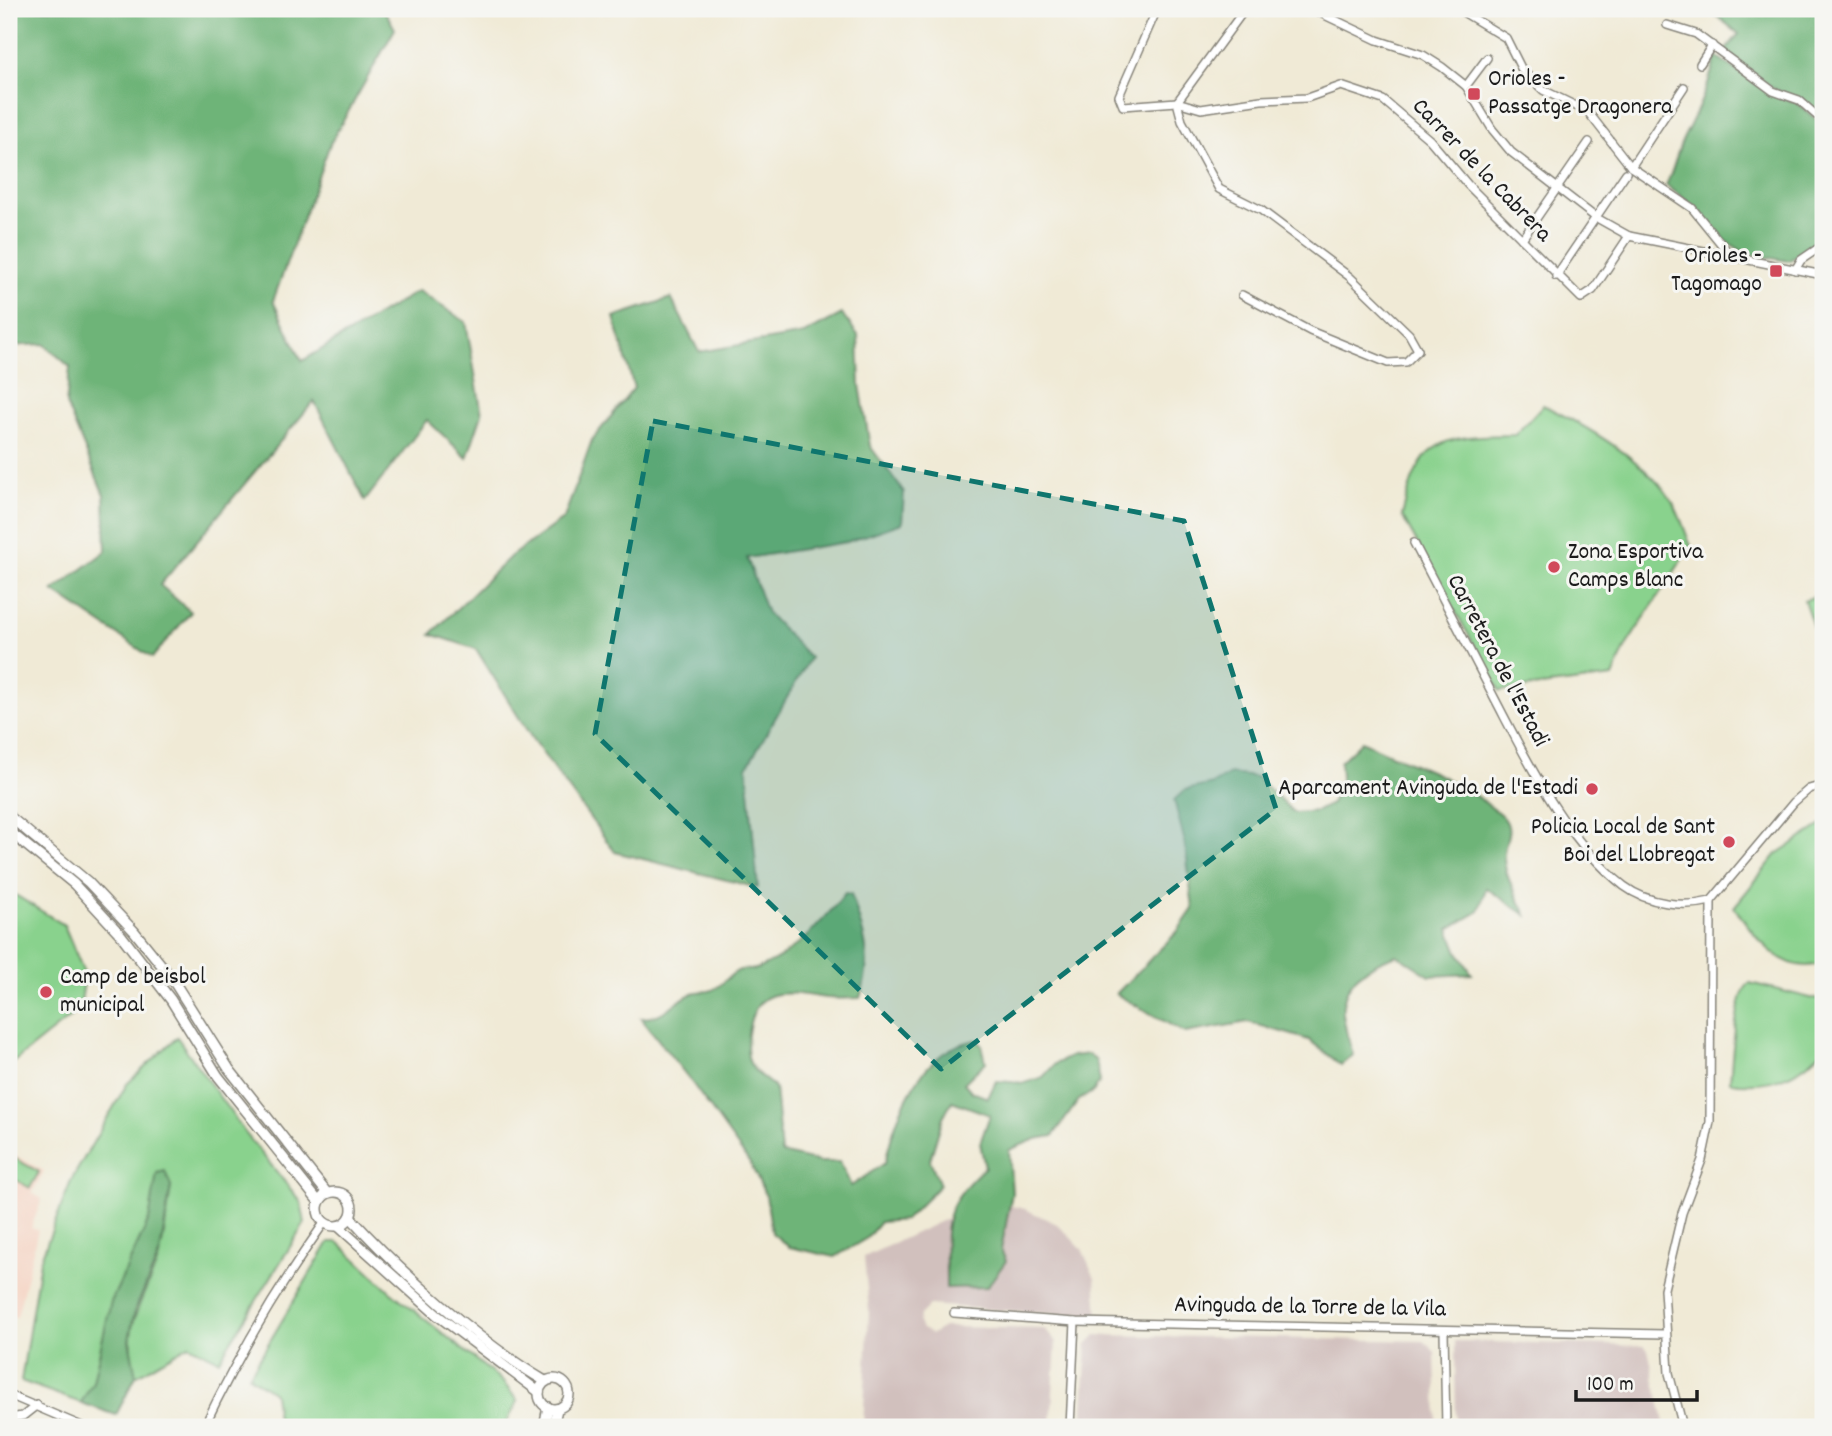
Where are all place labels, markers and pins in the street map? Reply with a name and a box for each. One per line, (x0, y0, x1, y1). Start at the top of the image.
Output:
place label: Orioles - Passatge Dragonera (1488, 63, 1673, 125)
marker: Orioles - Passatge Dragonera (1466, 86, 1482, 102)
place label: Orioles - Tagomago (1671, 240, 1762, 302)
marker: Orioles - Tagomago (1768, 263, 1784, 279)
place label: Zona Esportiva Camps Blanc (1568, 536, 1704, 598)
marker: Zona Esportiva Camps Blanc (1546, 559, 1562, 575)
place label: Aparcament Avinguda de l'Estadi (1278, 772, 1578, 806)
marker: Aparcament Avinguda de l'Estadi (1584, 781, 1600, 797)
place label: Policia Local de Sant Boi del Llobregat (1531, 811, 1715, 873)
marker: Policia Local de Sant Boi del Llobregat (1721, 834, 1737, 850)
place label: Camp de beisbol municipal (60, 961, 206, 1023)
marker: Camp de beisbol municipal (38, 984, 54, 1000)

